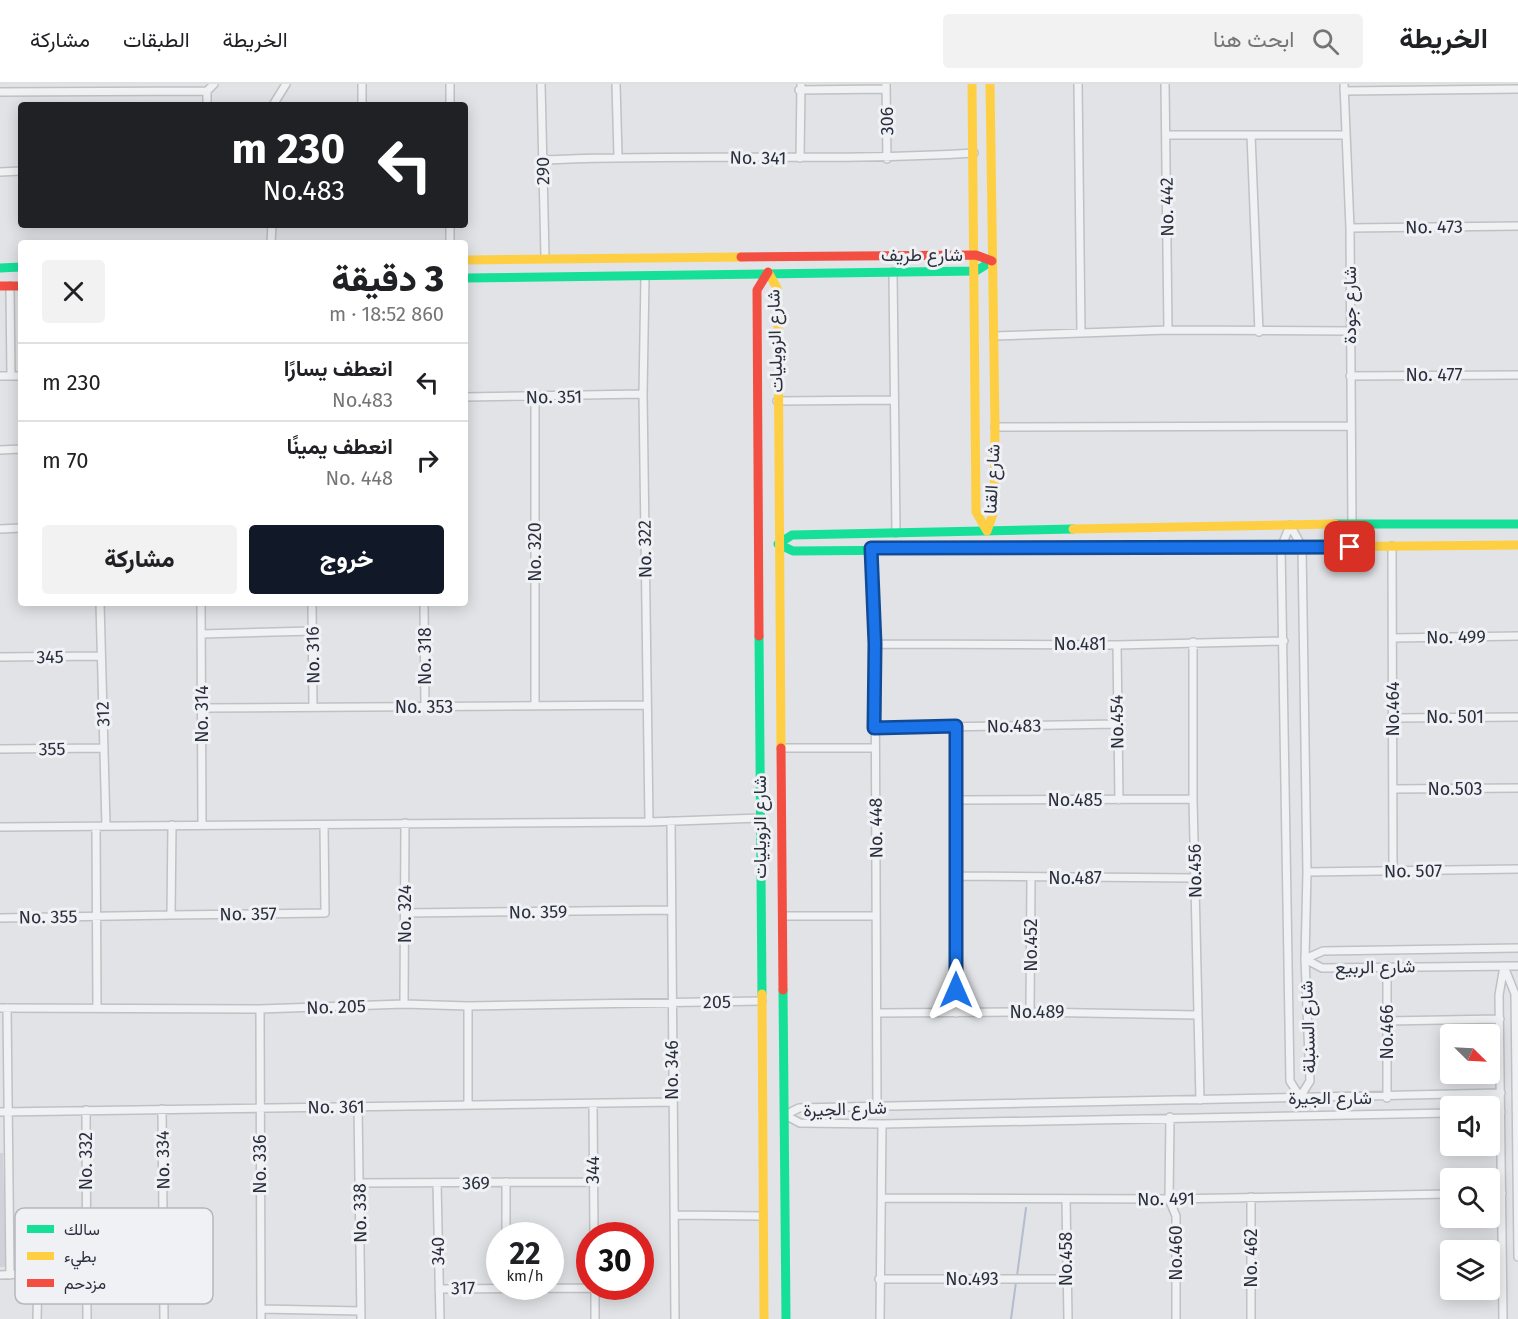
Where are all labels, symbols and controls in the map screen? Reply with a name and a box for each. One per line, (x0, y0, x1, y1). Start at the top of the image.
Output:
search box (943, 14, 1363, 68)
text: الخريطة (1399, 22, 1488, 55)
icon: search (1309, 25, 1342, 58)
text: ابحث هنا (1213, 26, 1294, 53)
text: مشاركة (30, 27, 90, 53)
text: الطبقات (123, 27, 190, 53)
text: الخريطة (223, 27, 288, 53)
street label: 306 (876, 106, 898, 136)
text: 230 m (232, 124, 345, 174)
icon: left (366, 126, 444, 204)
street label: No. 341 (729, 147, 787, 169)
street label: 290 (532, 157, 554, 185)
text: No.483 (263, 175, 345, 207)
street label: No. 442 (1155, 177, 1179, 237)
street label: No. 473 (1405, 215, 1463, 239)
street label: شارع طريف (881, 244, 963, 267)
text: 3 دقيقة (332, 257, 444, 301)
button: close (42, 260, 105, 323)
street label: شارع جودة (1339, 266, 1362, 344)
street label: شارع الزويليات (762, 289, 789, 393)
text: 860 m · 18:52 (329, 302, 444, 326)
text: انعطف يسارًا (284, 355, 393, 382)
street label: No. 477 (1406, 364, 1462, 386)
icon: left (411, 366, 444, 399)
text: 230 m (42, 369, 101, 396)
street label: No. 351 (526, 386, 582, 408)
text: No.483 (332, 388, 393, 412)
text: انعطف يمينًا (286, 433, 393, 460)
street label: شارع القنا (979, 443, 1006, 515)
icon: right (411, 444, 444, 477)
text: 70 m (42, 447, 88, 474)
text: No. 448 (325, 466, 393, 490)
street label: No. 322 (633, 520, 657, 578)
pin (1324, 521, 1375, 572)
street label: No. 320 (524, 522, 546, 582)
button: مشاركة (42, 525, 237, 594)
button: خروج (249, 525, 444, 594)
icon: arrive (1333, 530, 1366, 563)
street label: No. 499 (1426, 625, 1486, 649)
street label: No. 316 (301, 626, 325, 684)
street label: No. 318 (414, 627, 436, 685)
street label: No.481 (1053, 633, 1107, 655)
street label: 345 (36, 646, 64, 668)
street label: No.464 (1382, 681, 1404, 737)
street label: No. 314 (191, 685, 213, 743)
street label: No.454 (1106, 694, 1128, 749)
street label: No. 353 (395, 696, 453, 718)
street label: 312 (92, 701, 114, 727)
street label: No. 501 (1426, 706, 1484, 728)
street label: No.483 (986, 715, 1042, 737)
street label: 355 (38, 738, 66, 760)
street label: شارع الزويليات (749, 775, 772, 879)
street label: No.503 (1428, 778, 1483, 800)
street label: No.485 (1048, 789, 1102, 811)
street label: No. 448 (864, 797, 888, 859)
street label: No.456 (1184, 844, 1206, 898)
street label: No. 507 (1384, 859, 1442, 883)
street label: No.487 (1048, 867, 1102, 889)
street label: No. 324 (394, 884, 416, 943)
street label: No. 359 (508, 900, 568, 924)
street label: No. 357 (219, 903, 277, 925)
street label: No. 355 (18, 905, 78, 929)
street label: No.452 (1020, 918, 1042, 972)
street label: شارع الربيع (1335, 955, 1415, 980)
position arrow (924, 958, 988, 1022)
street label: شارع السنبلة (1295, 980, 1322, 1074)
street label: 205 (703, 991, 731, 1013)
street label: No. 205 (306, 995, 366, 1019)
street label: No.489 (1010, 1001, 1065, 1023)
street label: No.466 (1376, 1004, 1398, 1060)
north arrow (1440, 1024, 1500, 1084)
map controls (1440, 1024, 1500, 1300)
street label: No. 346 (661, 1040, 683, 1100)
street label: شارع الجيرة (1288, 1087, 1372, 1110)
street label: No. 361 (307, 1096, 365, 1118)
button: sound (1440, 1096, 1500, 1156)
street label: شارع الجيرة (803, 1097, 887, 1122)
street label: No. 334 (151, 1130, 175, 1190)
street label: No. 332 (75, 1132, 97, 1190)
street label: No. 336 (249, 1134, 271, 1194)
street label: 344 (582, 1156, 604, 1184)
button: search (1440, 1168, 1500, 1228)
street label: 369 (462, 1172, 490, 1194)
street label: No. 338 (348, 1183, 372, 1243)
street label: No. 491 (1137, 1187, 1195, 1211)
legend (15, 1208, 213, 1304)
text: سالك (64, 1220, 100, 1239)
speed limit sign: 30 (576, 1222, 654, 1300)
street label: No.460 (1165, 1225, 1187, 1281)
street label: No. 462 (1240, 1228, 1262, 1288)
street label: No.458 (1055, 1232, 1077, 1286)
text: 22 (509, 1236, 541, 1272)
street label: 340 (427, 1237, 449, 1265)
button: layers (1440, 1240, 1500, 1300)
text: بطيء (64, 1247, 96, 1270)
text: km/h (506, 1267, 544, 1285)
street label: No.493 (945, 1268, 999, 1290)
text: مزدحم (64, 1274, 106, 1294)
street label: 317 (451, 1277, 475, 1299)

